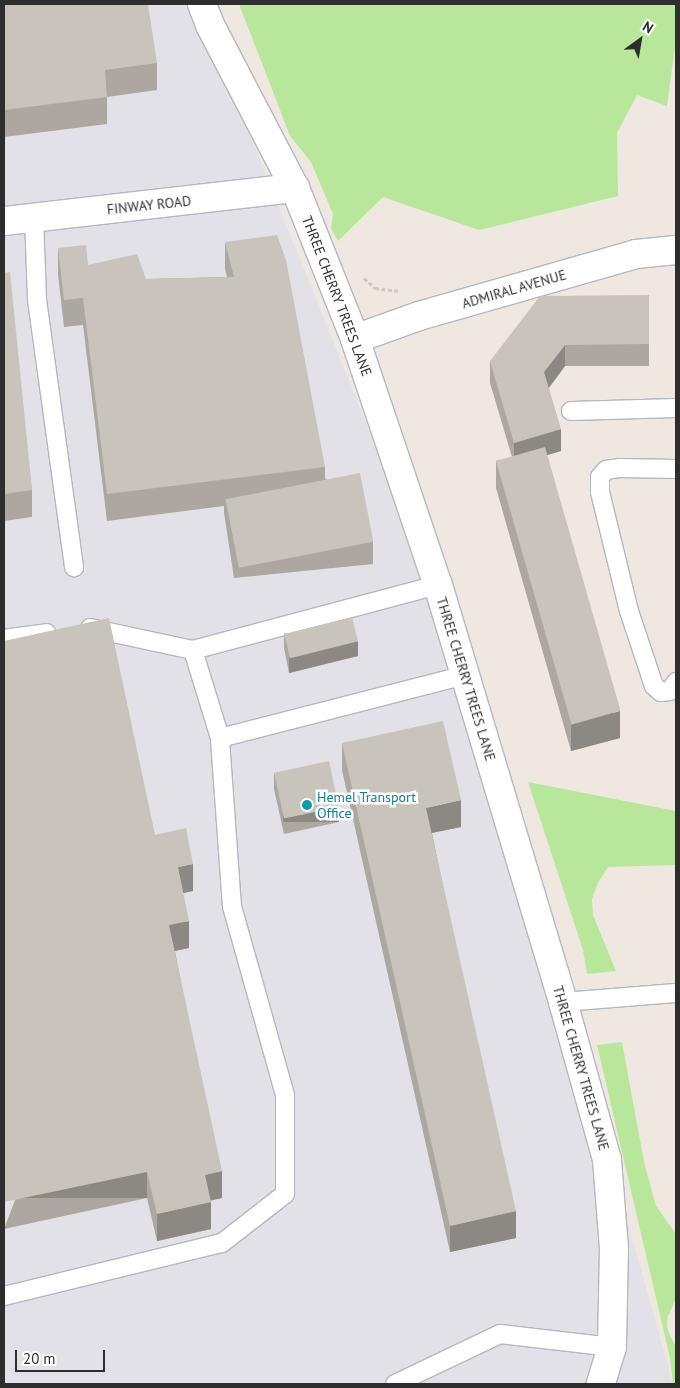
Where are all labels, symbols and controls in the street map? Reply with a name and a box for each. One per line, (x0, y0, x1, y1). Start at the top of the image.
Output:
north arrow (615, 15, 665, 65)
text: N (639, 17, 657, 37)
street label: FINWAY ROAD (106, 192, 192, 218)
street label: THREE CHERRY TREES LANE (298, 213, 376, 379)
street label: ADMIRAL AVENUE (459, 266, 569, 312)
street label: THREE CHERRY TREES LANE (433, 595, 499, 763)
place label: Hemel Transport Office (317, 789, 416, 822)
marker: Hemel Transport Office (301, 799, 313, 811)
street label: THREE CHERRY TREES LANE (549, 983, 613, 1153)
scale bar (18, 1340, 108, 1372)
text: 20 m (23, 1349, 56, 1368)

